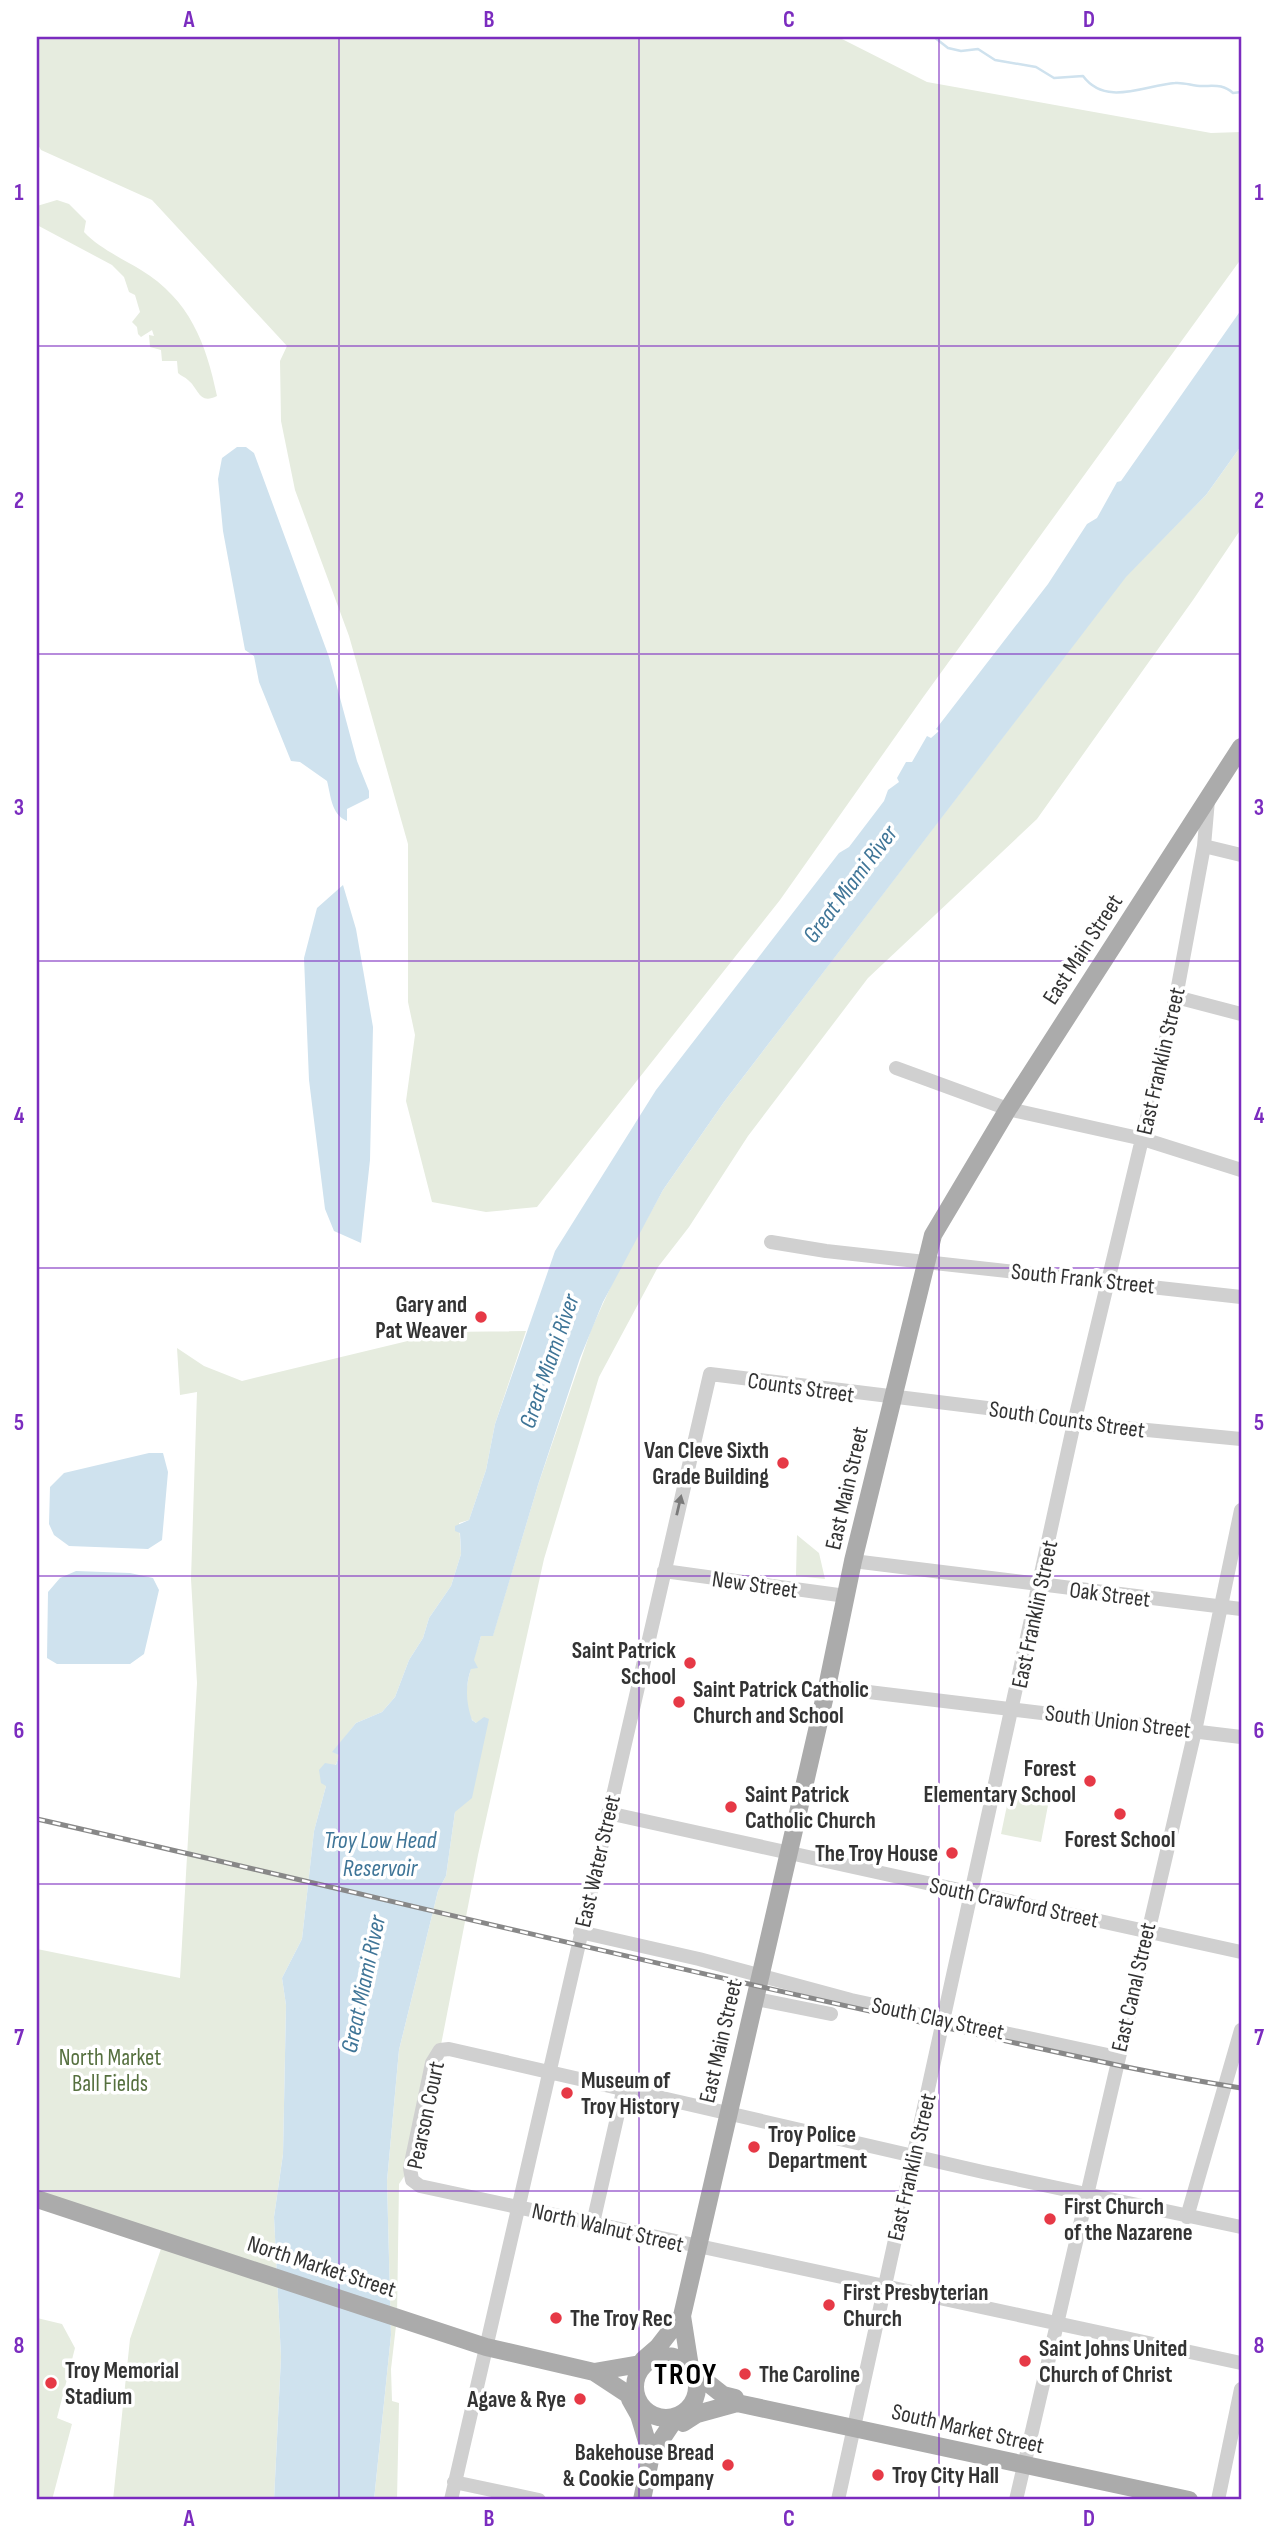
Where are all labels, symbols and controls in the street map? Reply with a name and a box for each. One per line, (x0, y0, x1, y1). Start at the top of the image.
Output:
text: A (183, 6, 196, 34)
text: B (484, 6, 495, 34)
text: C (783, 6, 795, 34)
text: D (1083, 6, 1095, 34)
text: 1 (14, 179, 24, 207)
text: 1 (1254, 179, 1264, 207)
text: 2 (14, 487, 24, 515)
text: 2 (1254, 487, 1264, 515)
text: 3 (14, 794, 24, 822)
text: 3 (1254, 794, 1264, 822)
water label: Great Miami River (797, 819, 905, 949)
street label: East Main Street (1037, 889, 1129, 1010)
street label: East Franklin Street (1130, 985, 1192, 1138)
text: 4 (14, 1102, 25, 1130)
text: 4 (1254, 1102, 1265, 1130)
street label: South Frank Street (1010, 1258, 1156, 1300)
water label: Great Miami River (513, 1289, 586, 1432)
place label: Gary and Pat Weaver (375, 1291, 467, 1345)
marker: Gary and Pat Weaver (473, 1309, 489, 1325)
street label: Counts Street (746, 1367, 856, 1409)
street label: South Counts Street (987, 1395, 1147, 1445)
text: 5 (14, 1409, 24, 1437)
text: 5 (1254, 1409, 1264, 1437)
street label: East Main Street (819, 1424, 875, 1553)
place label: Van Cleve Sixth Grade Building (644, 1437, 769, 1491)
marker: Van Cleve Sixth Grade Building (775, 1455, 791, 1471)
one-way arrow (674, 1494, 685, 1516)
street label: East Franklin Street (1006, 1538, 1064, 1691)
street label: New Street (710, 1565, 799, 1605)
street label: Oak Street (1068, 1576, 1152, 1614)
place label: Saint Patrick School (572, 1637, 676, 1691)
marker: Saint Patrick School (682, 1655, 698, 1671)
place label: Saint Patrick Catholic Church and School (693, 1676, 869, 1730)
marker: Saint Patrick Catholic Church and School (671, 1694, 687, 1710)
street label: South Union Street (1043, 1699, 1192, 1745)
text: 6 (14, 1717, 24, 1745)
text: 6 (1254, 1717, 1264, 1745)
place label: Forest Elementary School (924, 1755, 1076, 1809)
marker: Forest Elementary School (1082, 1773, 1098, 1789)
place label: Saint Patrick Catholic Church (745, 1781, 876, 1835)
street label: East Water Street (569, 1792, 627, 1930)
marker: Saint Patrick Catholic Church (723, 1799, 739, 1815)
marker: Forest School (1112, 1806, 1128, 1822)
water label: Troy Low Head Reservoir (324, 1826, 437, 1883)
place label: Forest School (1065, 1826, 1175, 1854)
place label: The Troy House (815, 1840, 938, 1868)
marker: The Troy House (944, 1845, 960, 1861)
street label: South Crawford Street (927, 1871, 1101, 1935)
water label: Great Miami River (335, 1912, 392, 2055)
street label: East Canal Street (1106, 1920, 1162, 2055)
street label: East Main Street (693, 1977, 749, 2106)
street label: South Clay Street (869, 1991, 1007, 2047)
text: 7 (14, 2024, 24, 2052)
text: 7 (1254, 2024, 1264, 2052)
park label: North Market Ball Fields (59, 2044, 161, 2098)
street label: Pearson Court (401, 2059, 451, 2172)
place label: Museum of Troy History (581, 2067, 680, 2121)
marker: Museum of Troy History (559, 2085, 575, 2101)
street label: East Franklin Street (881, 2091, 943, 2244)
place label: Troy Police Department (768, 2121, 868, 2175)
marker: Troy Police Department (746, 2139, 762, 2155)
place label: First Church of the Nazarene (1064, 2193, 1193, 2247)
street label: North Walnut Street (529, 2197, 686, 2259)
marker: First Church of the Nazarene (1042, 2211, 1058, 2227)
street label: North Market Street (244, 2230, 400, 2304)
place label: First Presbyterian Church (843, 2279, 988, 2333)
marker: First Presbyterian Church (821, 2297, 837, 2313)
place label: The Troy Rec (570, 2305, 673, 2333)
marker: The Troy Rec (548, 2310, 564, 2326)
text: 8 (14, 2332, 25, 2360)
text: 8 (1254, 2332, 1265, 2360)
place label: Saint Johns United Church of Christ (1039, 2335, 1187, 2389)
marker: Saint Johns United Church of Christ (1017, 2353, 1033, 2369)
place label: Troy Memorial Stadium (65, 2357, 179, 2411)
district label: TROY (654, 2357, 718, 2393)
place label: The Caroline (759, 2361, 860, 2389)
marker: The Caroline (737, 2366, 753, 2382)
marker: Troy Memorial Stadium (43, 2375, 59, 2391)
place label: Agave & Rye (466, 2386, 566, 2414)
marker: Agave & Rye (572, 2391, 588, 2407)
street label: South Market Street (889, 2398, 1047, 2460)
place label: Bakehouse Bread & Cookie Company (563, 2439, 714, 2493)
marker: Bakehouse Bread & Cookie Company (720, 2457, 736, 2473)
place label: Troy City Hall (892, 2462, 999, 2490)
marker: Troy City Hall (870, 2467, 886, 2483)
text: A (183, 2505, 196, 2533)
text: B (484, 2505, 495, 2533)
text: C (783, 2505, 795, 2533)
text: D (1083, 2505, 1095, 2533)

